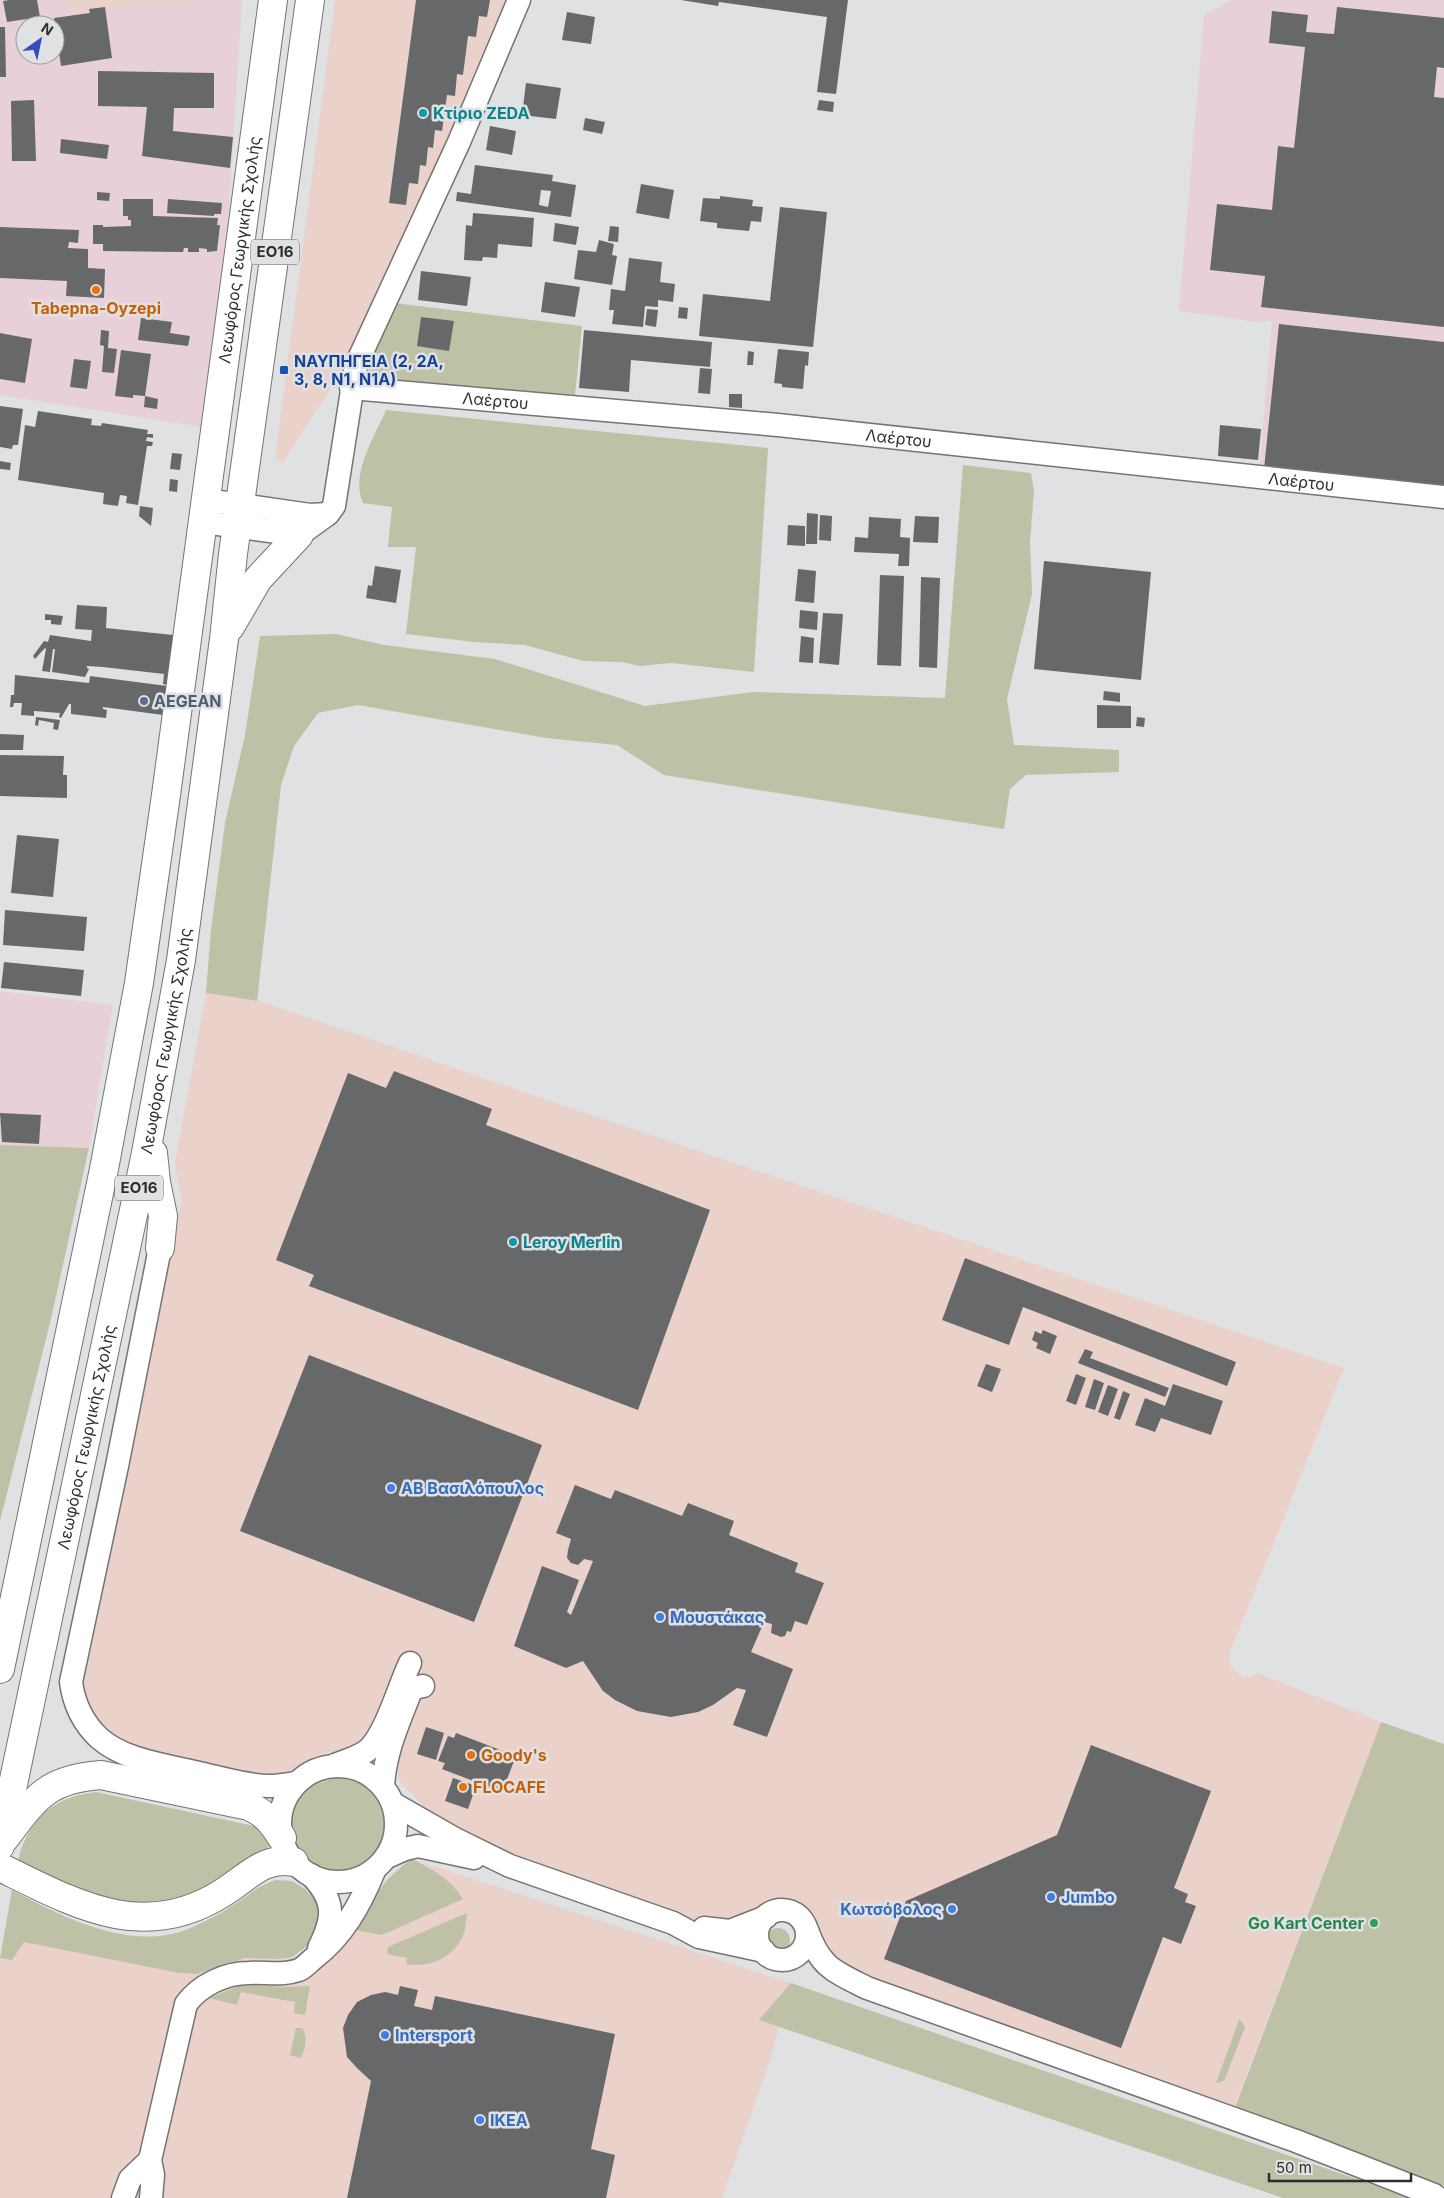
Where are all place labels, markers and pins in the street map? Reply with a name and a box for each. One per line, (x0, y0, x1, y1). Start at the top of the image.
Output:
place label: Κτίριο ZEDA (433, 103, 529, 123)
marker: Κτίριο ZEDA (417, 107, 429, 119)
marker: Tabepna-Oyzepi (90, 284, 102, 296)
place label: Tabepna-Oyzepi (31, 298, 161, 318)
place label: ΝΑΥΠΗΓΕΙΑ (2, 2Α, 3, 8, Ν1, Ν1Α) (294, 351, 444, 389)
marker: ΝΑΥΠΗΓΕΙΑ (2, 2Α, 3, 8, Ν1, Ν1Α) (278, 364, 290, 376)
place label: AEGEAN (154, 691, 222, 711)
marker: AEGEAN (138, 695, 150, 707)
place label: Leroy Merlin (523, 1232, 620, 1252)
marker: Leroy Merlin (507, 1236, 519, 1248)
place label: ΑΒ Βασιλόπουλος (401, 1478, 544, 1498)
marker: ΑΒ Βασιλόπουλος (385, 1482, 397, 1494)
place label: Μουστάκας (670, 1607, 764, 1627)
marker: Μουστάκας (654, 1611, 666, 1623)
place label: Goody's (481, 1745, 547, 1765)
marker: Goody's (465, 1749, 477, 1761)
place label: FLOCAFE (473, 1777, 546, 1797)
marker: FLOCAFE (457, 1781, 469, 1793)
place label: Jumbo (1061, 1887, 1115, 1907)
marker: Jumbo (1045, 1891, 1057, 1903)
place label: Κωτσόβολος (840, 1899, 942, 1919)
marker: Κωτσόβολος (946, 1903, 958, 1915)
place label: Go Kart Center (1248, 1913, 1364, 1933)
marker: Go Kart Center (1368, 1917, 1380, 1929)
place label: Intersport (395, 2025, 473, 2045)
marker: Intersport (379, 2029, 391, 2041)
place label: ΙΚΕΑ (490, 2110, 528, 2130)
marker: ΙΚΕΑ (474, 2114, 486, 2126)

